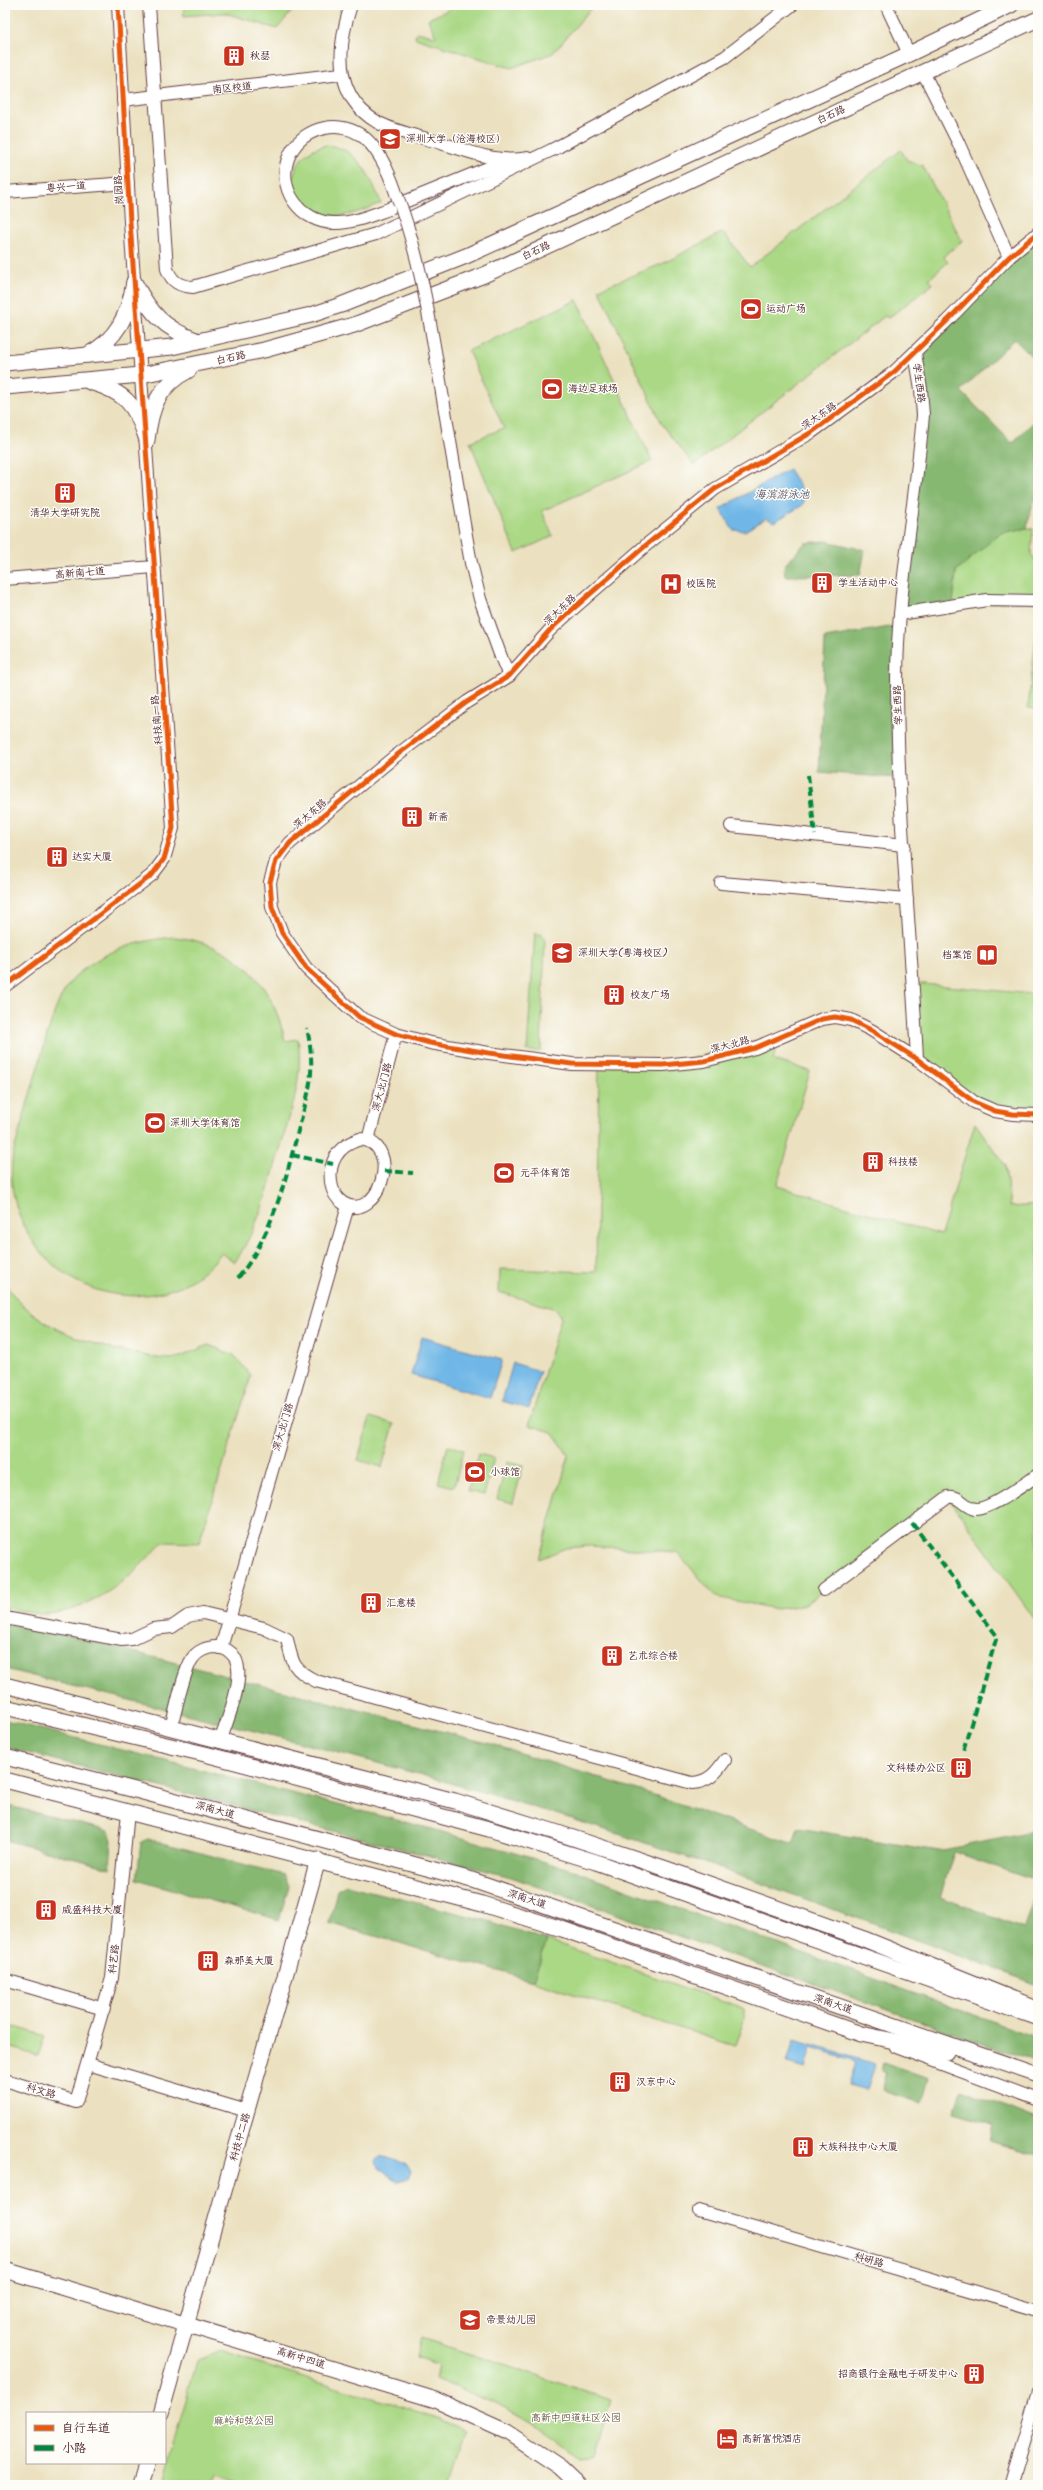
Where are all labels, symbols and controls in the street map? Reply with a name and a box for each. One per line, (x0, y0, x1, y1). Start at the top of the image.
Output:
building icon: 秋瑟 (221, 43, 247, 69)
place label: 秋瑟 (250, 48, 270, 64)
street label: 南区校道 (211, 78, 253, 98)
street label: 白石路 (814, 101, 848, 129)
school or university icon: 深圳大学（沧海校区） (377, 126, 403, 152)
place label: 深圳大学（沧海校区） (406, 131, 506, 147)
street label: 岗园路 (110, 174, 128, 206)
street label: 粤兴一道 (45, 178, 87, 196)
street label: 白石路 (519, 237, 553, 265)
sports icon: 运动广场 (738, 296, 764, 322)
place label: 运动广场 (766, 301, 806, 317)
street label: 白石路 (215, 347, 247, 369)
street label: 学生西路 (909, 362, 929, 404)
sports icon: 海边足球场 (539, 376, 565, 402)
place label: 海边足球场 (568, 381, 618, 397)
street label: 深大东路 (798, 398, 840, 434)
building icon: 清华大学研究院 (52, 480, 78, 506)
water label: 海滨游泳池 (755, 486, 810, 504)
place label: 清华大学研究院 (30, 505, 100, 521)
street label: 高新南七道 (54, 563, 106, 583)
building icon: 学生活动中心 (809, 570, 835, 596)
hospital icon: 校医院 (658, 571, 684, 597)
place label: 学生活动中心 (838, 575, 898, 591)
place label: 校医院 (686, 576, 716, 592)
street label: 深大东路 (540, 591, 580, 629)
street label: 学生西路 (889, 685, 907, 725)
street label: 科技南一路 (147, 694, 167, 746)
street label: 深大东路 (290, 795, 330, 833)
building icon: 新斋 (399, 804, 425, 830)
place label: 新斋 (428, 809, 448, 825)
building icon: 达实大厦 (44, 844, 70, 870)
place label: 达实大厦 (72, 849, 112, 865)
school or university icon: 深圳大学(粤海校区) (549, 940, 575, 966)
library icon: 档案馆 (974, 942, 1000, 968)
place label: 深圳大学(粤海校区) (578, 945, 668, 961)
place label: 档案馆 (942, 947, 972, 963)
building icon: 校友广场 (601, 982, 627, 1008)
place label: 校友广场 (630, 987, 670, 1003)
street label: 深大北路 (709, 1032, 751, 1058)
street label: 深大北门路 (368, 1061, 396, 1113)
sports icon: 深圳大学体育馆 (142, 1110, 168, 1136)
place label: 深圳大学体育馆 (170, 1115, 240, 1131)
building icon: 科技楼 (860, 1149, 886, 1175)
place label: 科技楼 (888, 1154, 918, 1170)
sports icon: 元平体育馆 (491, 1160, 517, 1186)
place label: 元平体育馆 (520, 1165, 570, 1181)
street label: 深大北门路 (268, 1401, 298, 1453)
sports icon: 小球馆 (462, 1459, 488, 1485)
place label: 小球馆 (490, 1464, 520, 1480)
building icon: 汇意楼 (358, 1590, 384, 1616)
place label: 汇意楼 (386, 1595, 416, 1611)
building icon: 艺术综合楼 (599, 1643, 625, 1669)
place label: 艺术综合楼 (628, 1648, 678, 1664)
building icon: 文科楼办公区 (948, 1755, 974, 1781)
place label: 文科楼办公区 (886, 1760, 946, 1776)
street label: 深南大道 (194, 1797, 236, 1823)
street label: 深南大道 (506, 1885, 548, 1913)
building icon: 威盛科技大廈 (33, 1897, 59, 1923)
place label: 威盛科技大廈 (62, 1902, 122, 1918)
street label: 科艺路 (104, 1943, 124, 1975)
building icon: 森那美大厦 (195, 1948, 221, 1974)
place label: 森那美大厦 (224, 1953, 274, 1969)
street label: 深南大道 (811, 1990, 855, 2018)
building icon: 汉京中心 (607, 2069, 633, 2095)
place label: 汉京中心 (636, 2074, 676, 2090)
street label: 科文路 (24, 2079, 58, 2103)
street label: 科技中二路 (225, 2111, 255, 2163)
building icon: 大族科技中心大厦 (790, 2134, 816, 2160)
place label: 大族科技中心大厦 (818, 2139, 898, 2155)
street label: 科研路 (852, 2248, 886, 2272)
school or university icon: 帝景幼儿园 (457, 2307, 483, 2333)
place label: 帝景幼儿园 (486, 2312, 536, 2328)
street label: 高新中四道 (275, 2343, 327, 2373)
building icon: 招商银行金融电子研发中心 (961, 2361, 987, 2387)
place label: 招商银行金融电子研发中心 (838, 2366, 958, 2382)
park label: 高新中四道社区公园 (531, 2410, 621, 2426)
legend (26, 2412, 166, 2464)
park label: 麻岭和弦公园 (214, 2413, 274, 2429)
text: 自行车道 (62, 2419, 110, 2438)
hotel icon: 高新富悦酒店 (714, 2426, 740, 2452)
place label: 高新富悦酒店 (742, 2431, 802, 2447)
text: 小路 (62, 2439, 86, 2458)

